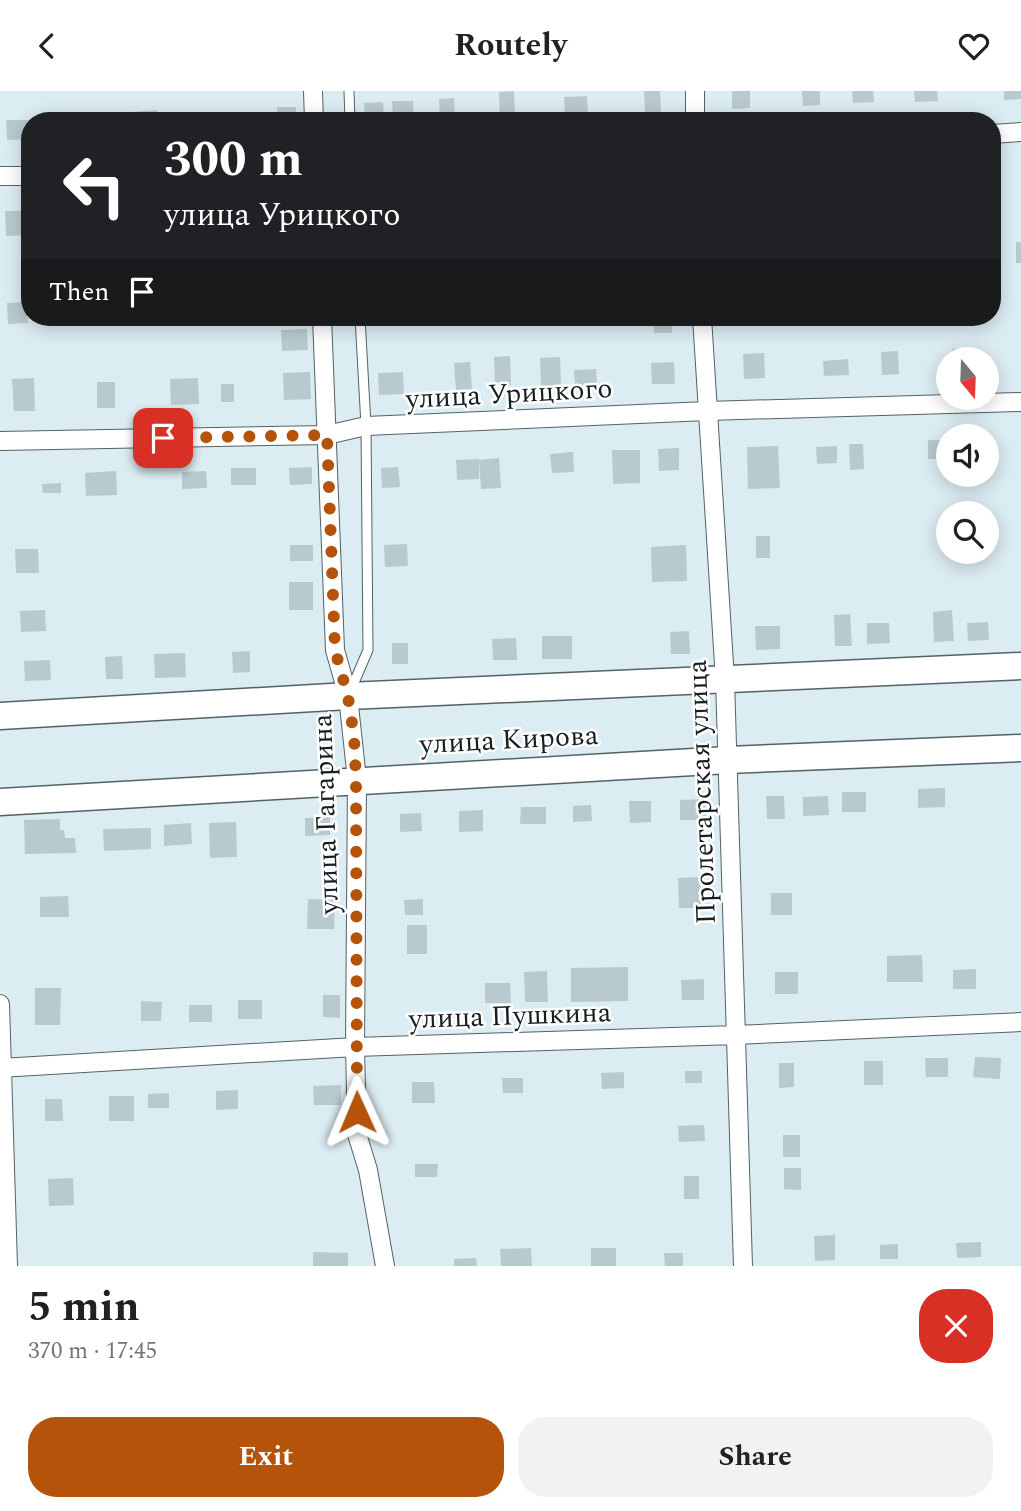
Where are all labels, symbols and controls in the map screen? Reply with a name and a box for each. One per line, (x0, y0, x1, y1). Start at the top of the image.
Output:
text: Routely (454, 21, 567, 70)
icon: back (28, 27, 66, 65)
icon: heart (955, 27, 993, 65)
text: 300 m (164, 123, 303, 198)
icon: left (49, 140, 140, 231)
text: улица Урицкого (164, 191, 400, 240)
text: Then (49, 272, 109, 312)
icon: arrive (123, 273, 161, 311)
north arrow (936, 347, 999, 409)
map controls (936, 347, 999, 564)
street label: улица Урицкого (404, 367, 613, 421)
pin (133, 408, 193, 468)
icon: arrive (144, 419, 182, 457)
button: sound (936, 424, 999, 487)
button: search (936, 501, 999, 564)
street label: Пролетарская улица (676, 659, 728, 925)
street label: улица Гагарина (301, 713, 351, 916)
street label: улица Кирова (417, 714, 600, 766)
street label: улица Пушкина (407, 991, 612, 1041)
position arrow (320, 1075, 394, 1149)
text: 5 min (28, 1276, 140, 1339)
button: close (919, 1289, 993, 1363)
text: 370 m · 17:45 (28, 1334, 157, 1369)
button: Exit (28, 1417, 504, 1497)
button: Share (518, 1417, 993, 1497)

